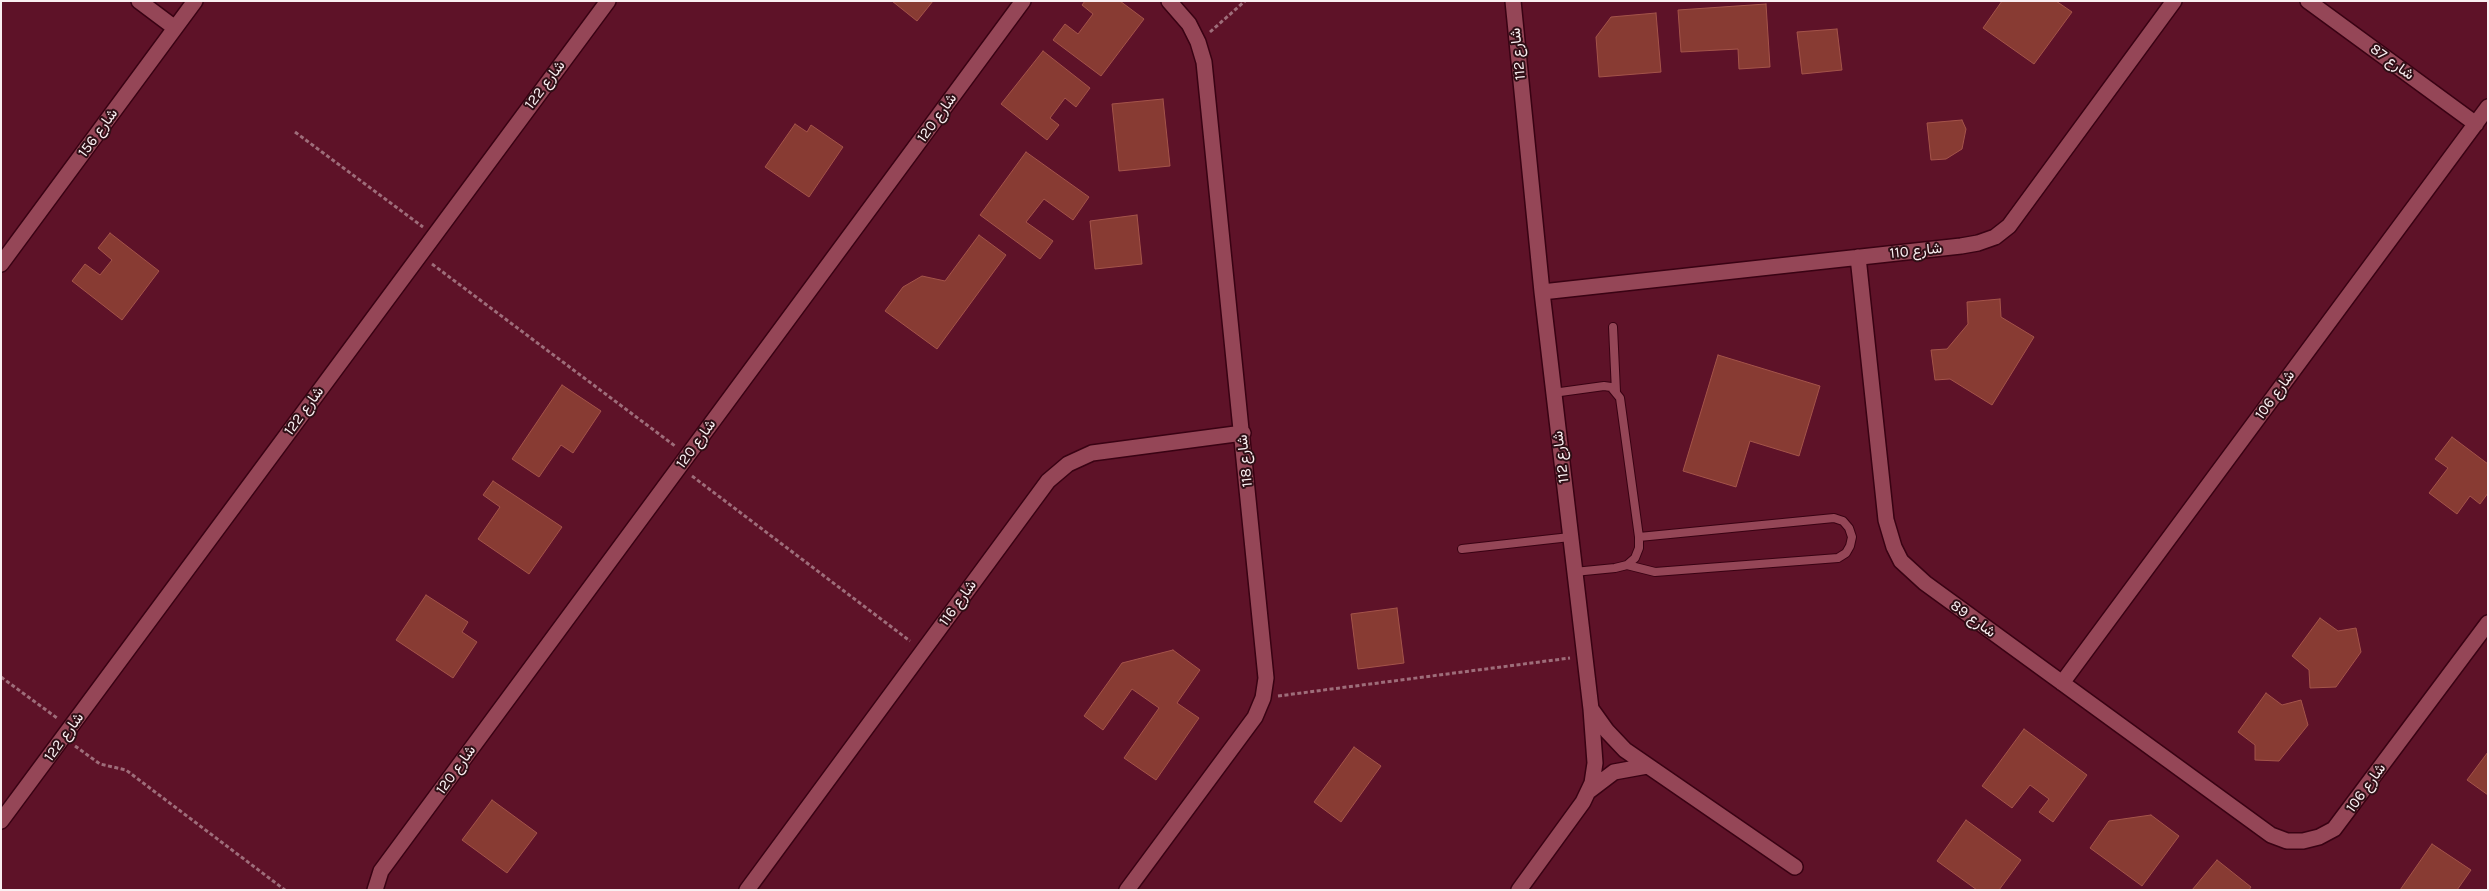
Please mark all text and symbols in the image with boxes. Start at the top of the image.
street label: شارع 112 [1506,27,1530,81]
street label: شارع 87 [2366,40,2418,84]
street label: شارع 122 [521,57,569,113]
street label: شارع 120 [913,90,961,146]
street label: شارع 156 [74,105,122,161]
street label: شارع 110 [1889,239,1943,263]
street label: شارع 106 [2251,367,2299,423]
street label: شارع 122 [280,383,328,439]
street label: شارع 120 [672,416,720,472]
street label: شارع 112 [1549,430,1573,484]
street label: شارع 118 [1233,434,1257,488]
street label: شارع 116 [935,577,981,629]
street label: شارع 89 [1947,597,1999,641]
street label: شارع 122 [40,709,88,765]
street label: شارع 120 [432,742,480,798]
street label: شارع 106 [2342,760,2390,816]

